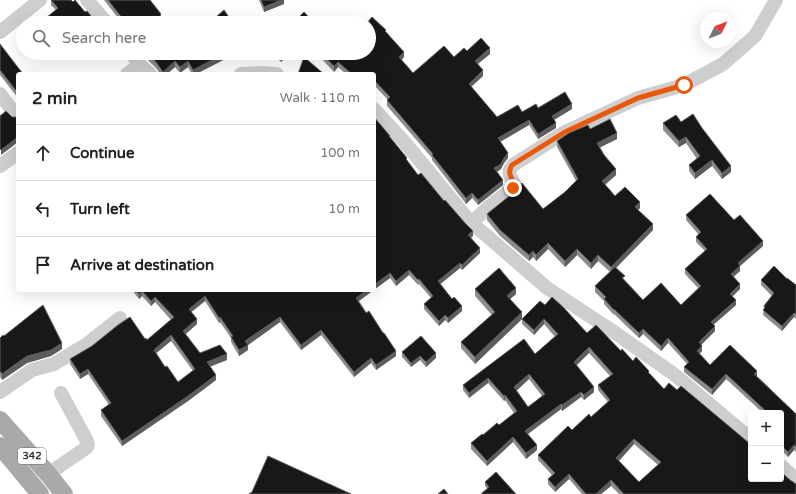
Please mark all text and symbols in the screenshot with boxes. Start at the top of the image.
north arrow [700,12,736,48]
search box [16,16,376,60]
icon: search [30,27,52,49]
text: Search here [62,29,146,47]
route start [675,76,693,94]
text: 2 min [32,88,77,109]
text: Walk · 110 m [280,90,360,106]
icon: ahead [32,142,54,164]
text: Continue [70,144,134,162]
text: 100 m [320,145,360,161]
route end [504,179,522,197]
icon: left [32,198,54,220]
text: Turn left [70,200,130,218]
text: 10 m [328,201,360,217]
icon: arrive [32,254,54,276]
text: Arrive at destination [70,256,214,274]
map controls [748,410,784,482]
button: + [748,410,784,446]
button: − [748,446,784,482]
road number: 342 [18,448,46,464]

